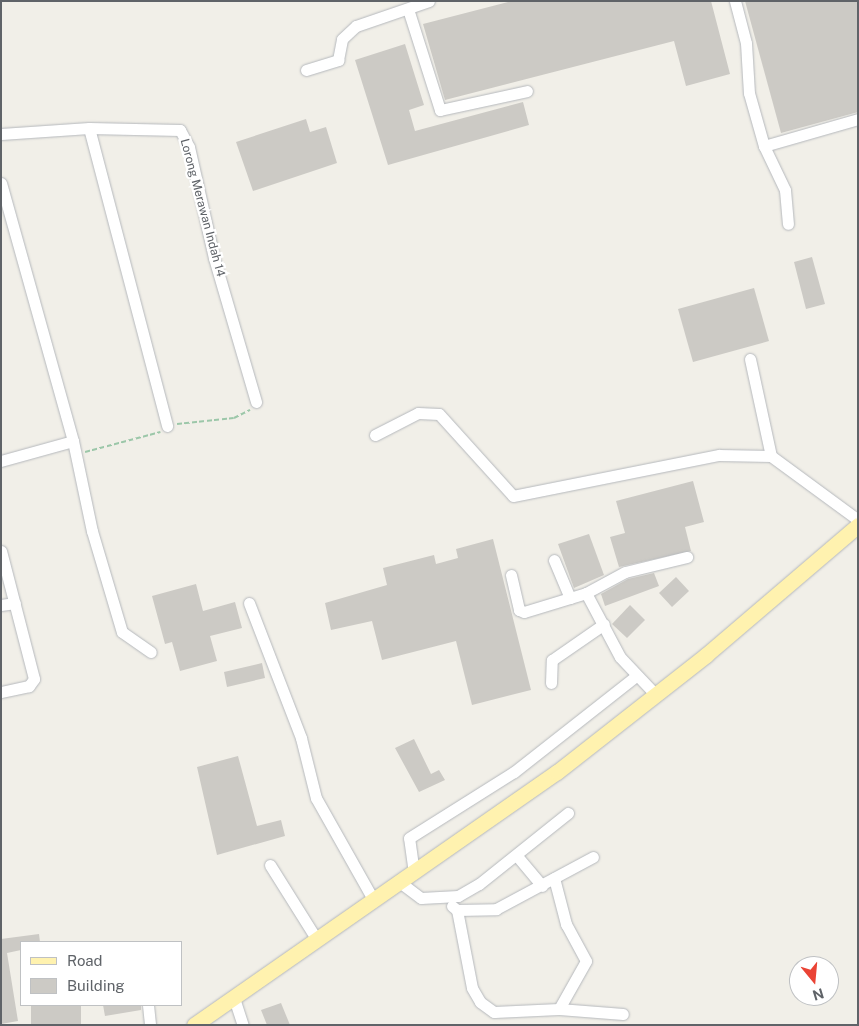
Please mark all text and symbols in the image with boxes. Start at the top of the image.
street label: Lorong Merawan Indah 14 [177,137,227,279]
legend [20,941,182,1006]
text: Road [67,952,103,969]
north arrow [789,956,839,1006]
text: Building [67,977,125,994]
text: N [811,985,826,1004]

